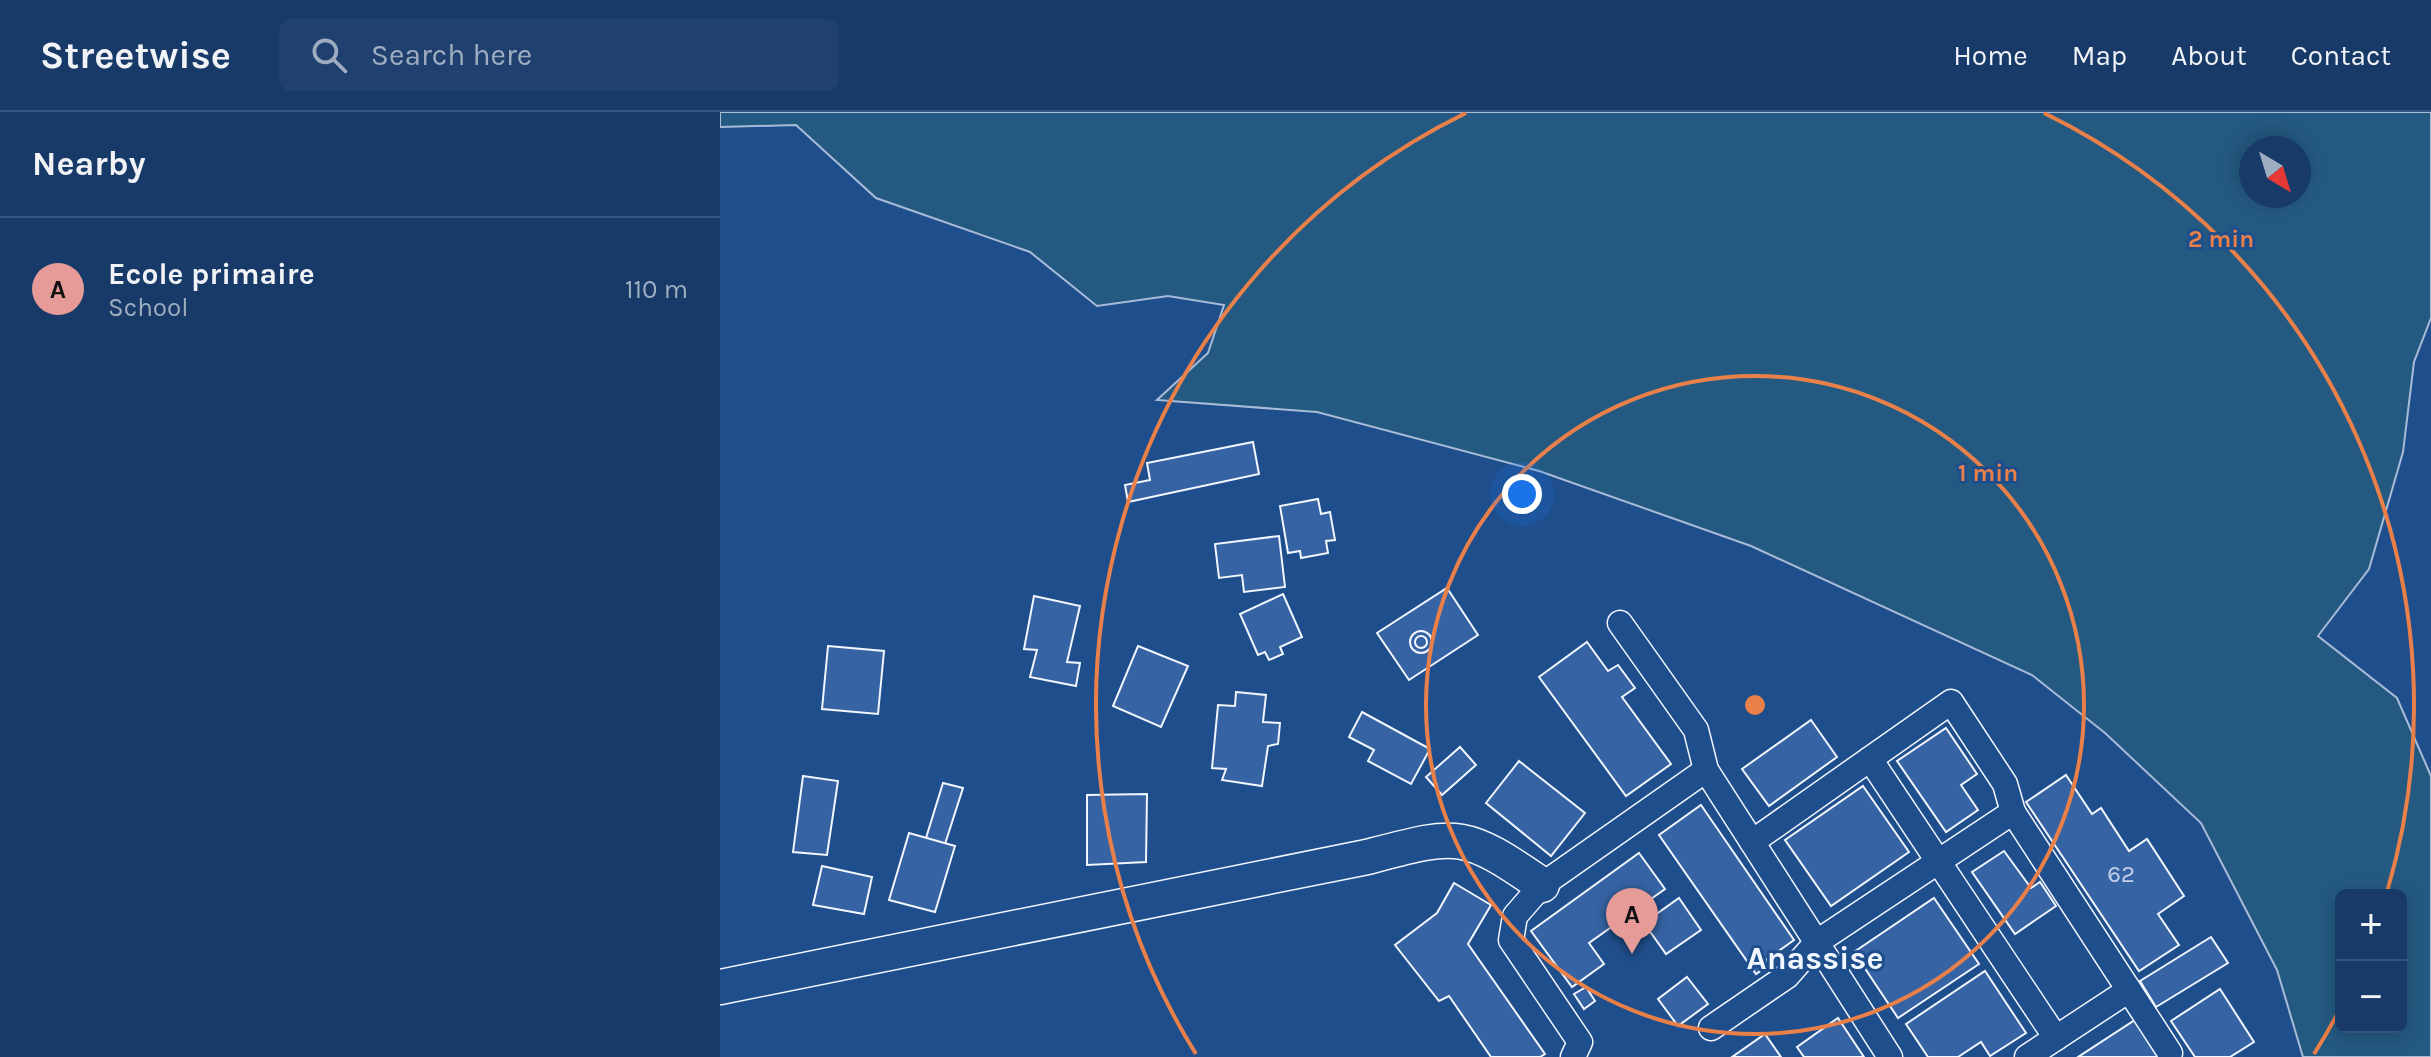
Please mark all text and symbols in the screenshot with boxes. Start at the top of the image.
search box [279,19,839,91]
text: Streetwise [40,33,231,78]
icon: search [307,33,351,77]
text: Search here [371,37,532,73]
text: Home [1953,39,2028,72]
text: Map [2072,39,2127,72]
text: About [2171,39,2247,72]
text: Contact [2291,39,2391,72]
north arrow [2239,136,2311,208]
text: Nearby [32,144,146,184]
text: 2 min [2188,225,2254,253]
text: Ecole primaire [108,256,315,292]
text: A [50,274,66,305]
text: 110 m [625,274,688,305]
text: School [108,292,189,323]
text: 1 min [1958,459,2018,487]
your location [1502,474,1542,514]
centre of rings [1741,691,1769,719]
house number: 62 [2107,860,2135,888]
pin: A [1606,888,1658,954]
map controls [2335,889,2407,1033]
button: + [2335,889,2407,961]
district label: Anassise [1747,940,1883,977]
button: − [2335,961,2407,1033]

